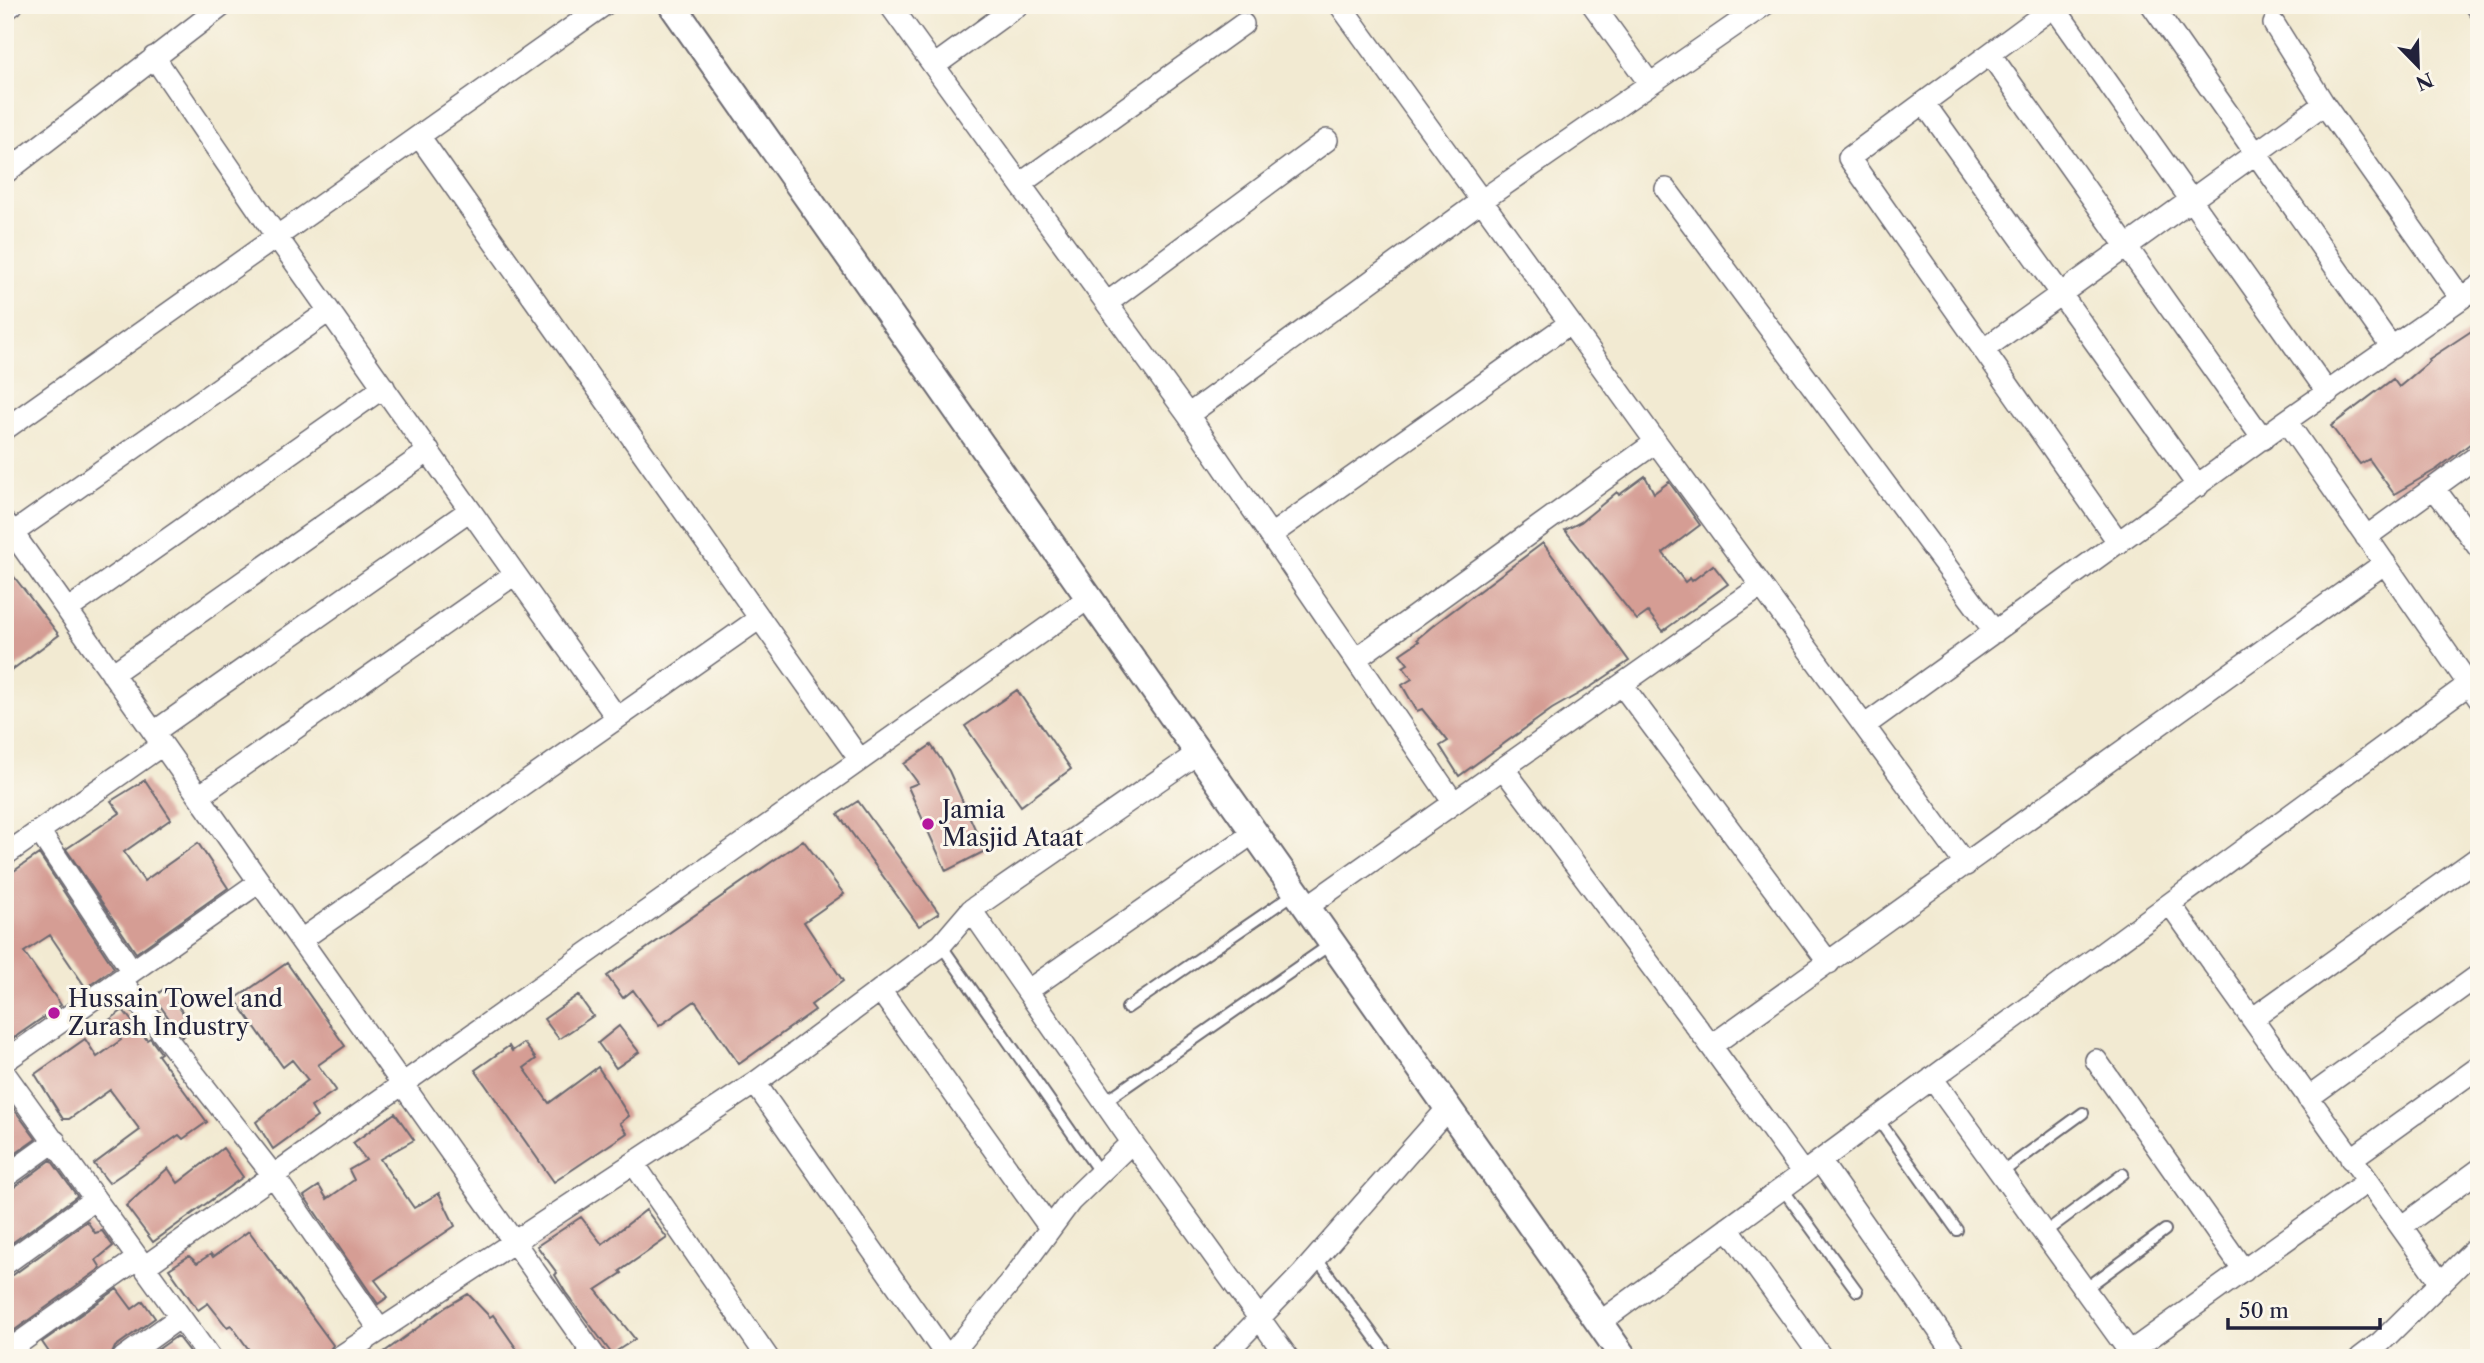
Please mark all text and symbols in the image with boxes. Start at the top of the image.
north arrow [2382,32,2452,102]
text: N [2412,67,2437,95]
place label: Jamia Masjid Ataat [938,795,1084,852]
marker: Jamia Masjid Ataat [920,816,936,832]
place label: Hussain Towel and Zurash Industry [68,984,283,1041]
marker: Hussain Towel and Zurash Industry [46,1005,62,1021]
scale bar [2228,1286,2381,1330]
text: 50 m [2239,1298,2289,1323]

